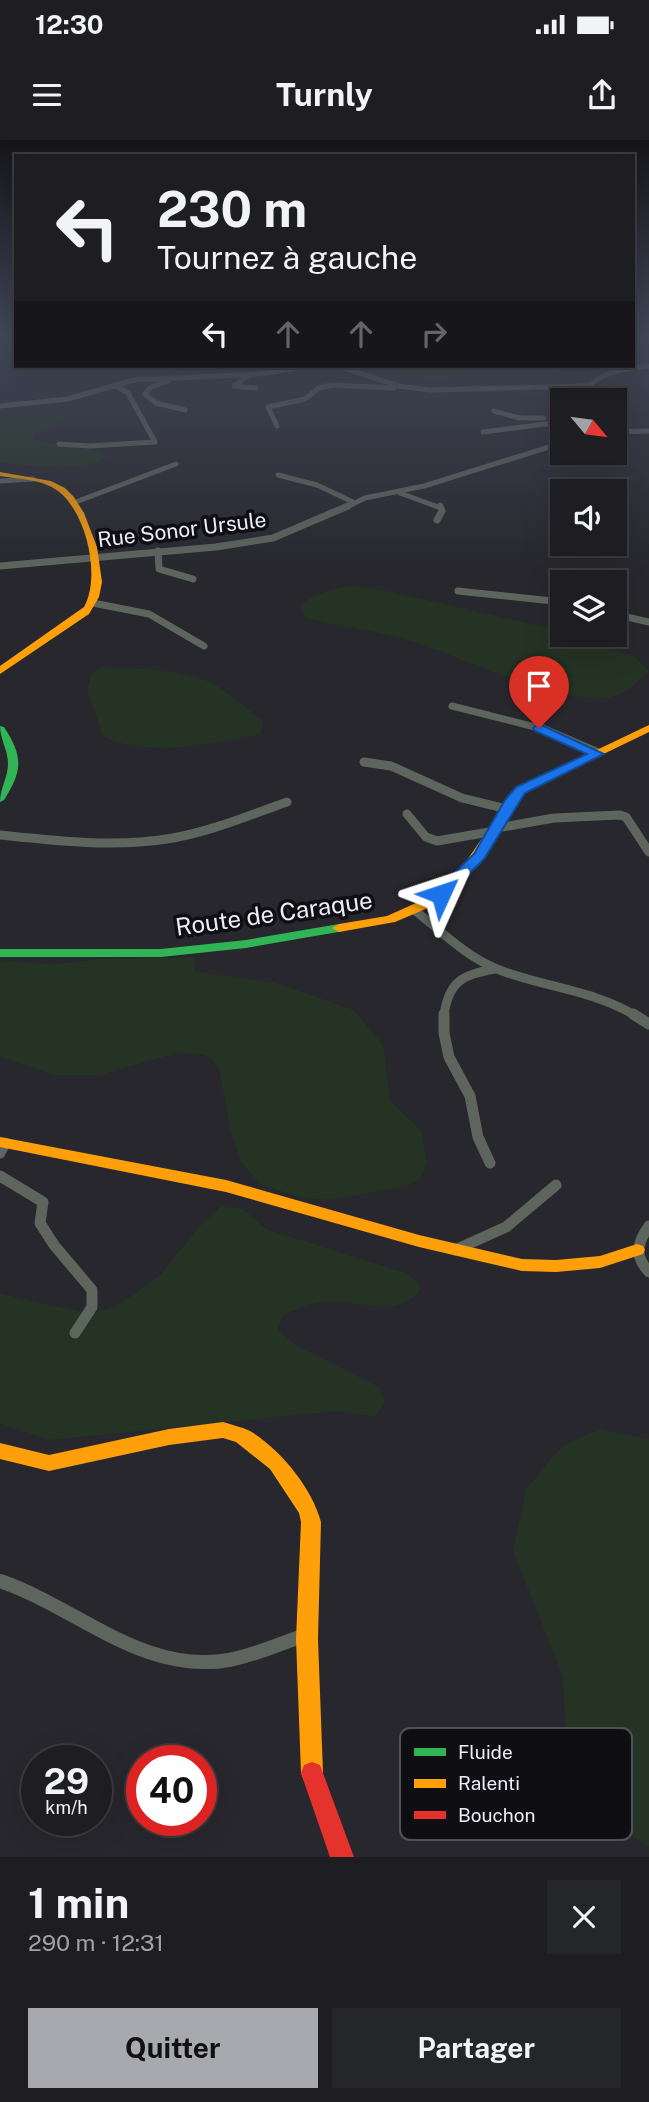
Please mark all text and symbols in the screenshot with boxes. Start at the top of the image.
text: 12:30 [35,9,104,40]
icon: menu [28,76,66,114]
text: Turnly [276,76,373,113]
icon: share [583,76,621,114]
text: 230 m [157,180,307,238]
icon: left [42,182,133,273]
text: Tournez à gauche [157,239,417,276]
icon: left [196,315,234,353]
icon: ahead [269,315,307,353]
icon: ahead [342,315,380,353]
icon: right [415,315,453,353]
north arrow [550,388,626,466]
map controls [550,388,627,647]
button: sound [550,479,627,556]
street label: Rue Sonor Ursule [96,507,268,552]
button: layers [550,570,627,647]
pin [509,656,569,728]
icon: arrive [520,667,558,705]
position arrow [404,857,478,931]
street label: Route de Caraque [174,885,374,941]
legend [400,1728,632,1840]
text: Fluide [458,1741,513,1763]
speed limit sign: 40 [126,1745,217,1836]
text: 29 [44,1761,89,1802]
text: Ralenti [458,1772,520,1794]
text: km/h [45,1797,88,1818]
text: Bouchon [458,1804,535,1826]
text: 1 min [28,1878,129,1927]
button: close [547,1880,621,1954]
text: 290 m · 12:31 [28,1929,164,1956]
button: Quitter [28,2008,318,2088]
button: Partager [332,2008,621,2088]

